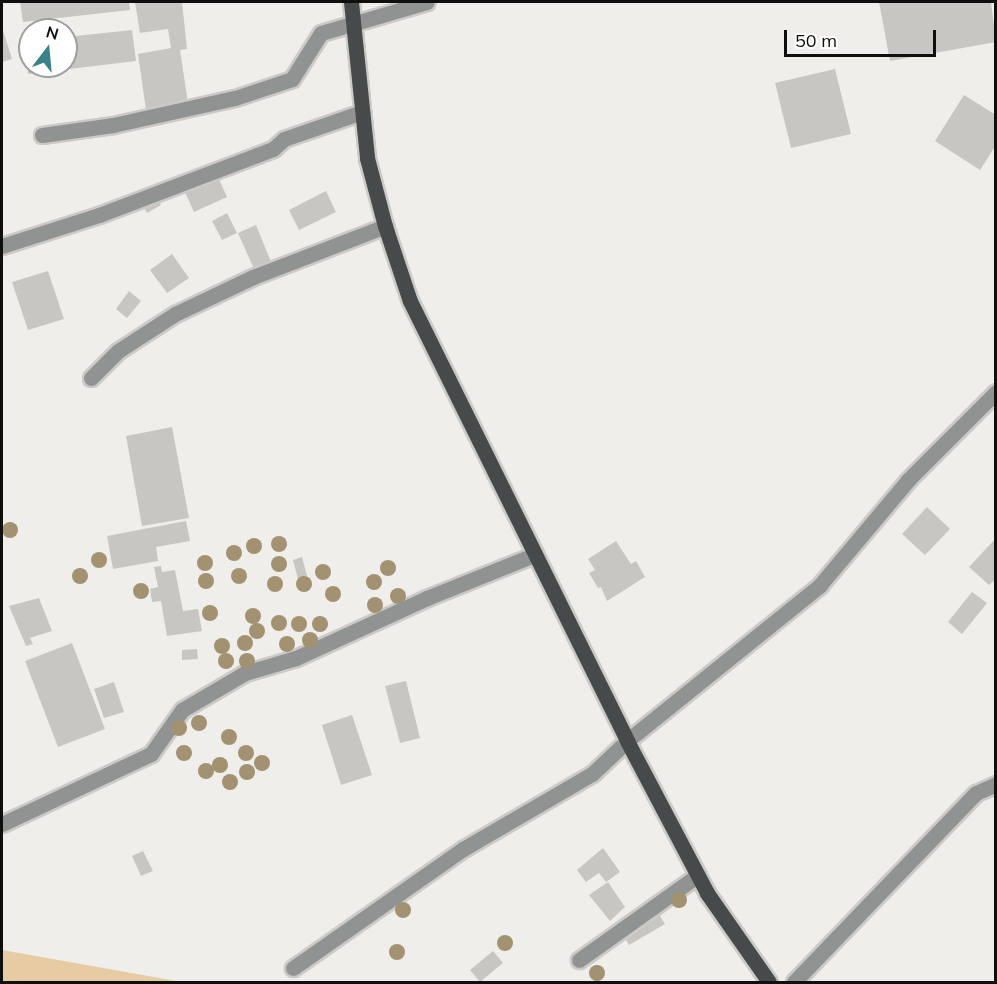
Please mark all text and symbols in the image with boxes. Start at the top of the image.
north arrow [18,18,78,78]
scale bar [787,18,938,56]
text: N [44,21,61,44]
text: 50 m [795,29,837,52]

